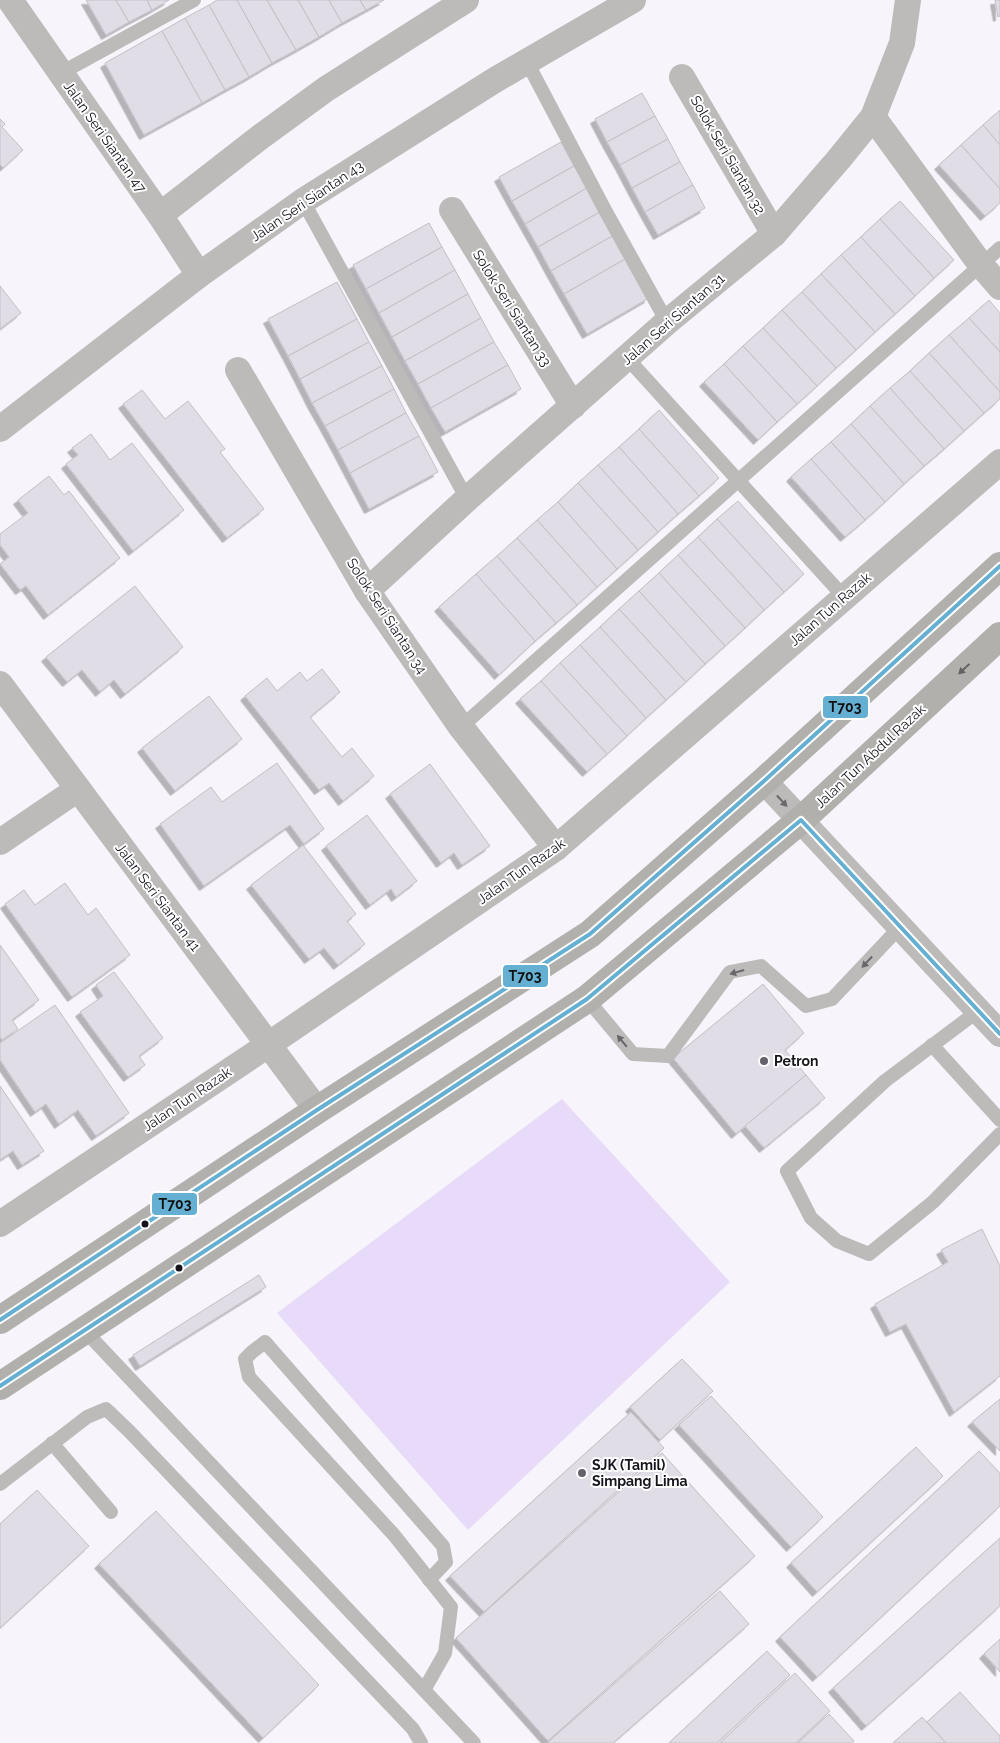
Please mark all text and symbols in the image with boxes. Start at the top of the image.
street label: Jalan Seri Siantan 47 [61,78,150,196]
street label: Solok Seri Siantan 32 [687,93,769,217]
street label: Jalan Seri Siantan 43 [248,157,366,245]
street label: Solok Seri Siantan 33 [470,247,554,369]
street label: Jalan Seri Siantan 31 [619,270,727,368]
street label: Solok Seri Siantan 34 [344,555,431,677]
street label: Jalan Tun Razak [786,569,875,649]
one-way arrow [959,663,971,675]
line badge: T703 [822,695,869,719]
text: T703 [829,699,862,715]
street label: Jalan Tun Abdul Razak [812,700,929,811]
one-way arrow [776,794,788,806]
street label: Jalan Tun Razak [474,835,568,907]
street label: Jalan Seri Siantan 41 [112,840,204,954]
one-way arrow [861,956,873,968]
line badge: T703 [502,964,549,988]
text: T703 [509,968,542,984]
one-way arrow [729,968,744,976]
one-way arrow [617,1035,628,1048]
place label: Petron [774,1053,819,1069]
marker: Petron [758,1055,770,1067]
street label: Jalan Tun Razak [140,1063,235,1134]
line badge: T703 [151,1192,198,1216]
text: T703 [159,1196,192,1212]
unlabelled marker [140,1219,150,1229]
unlabelled marker [174,1263,184,1273]
place label: SJK (Tamil) Simpang Lima [592,1457,688,1489]
marker: SJK (Tamil) Simpang Lima [576,1467,588,1479]

